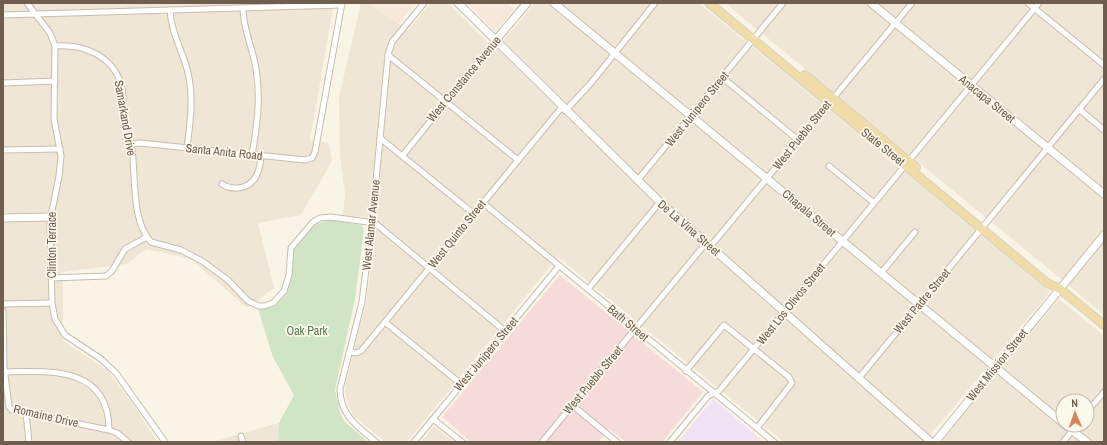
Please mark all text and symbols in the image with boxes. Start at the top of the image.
street label: West Constance Avenue [423,33,505,125]
street label: West Junipero Street [662,68,732,150]
street label: Anacapa Street [955,71,1019,127]
street label: Samarkand Drive [110,79,140,157]
street label: West Pueblo Street [769,97,835,173]
street label: State Street [858,124,908,170]
street label: Santa Anita Road [185,140,263,164]
street label: West Alamar Avenue [358,179,384,271]
street label: Chapala Street [779,186,839,240]
street label: West Quinto Street [424,196,490,271]
street label: De La Vina Street [654,196,724,260]
street label: Clinton Terrace [44,212,60,278]
street label: West Los Olivos Street [753,260,829,348]
street label: West Padre Street [890,265,954,337]
street label: Bath Street [604,301,652,345]
street label: West Junipero Street [450,313,522,394]
park label: Oak Park [286,323,328,339]
street label: West Mission Street [963,325,1031,404]
street label: West Pueblo Street [560,342,626,418]
north arrow [1055,393,1095,433]
text: N [1071,396,1078,410]
street label: Romaine Drive [12,401,80,431]

